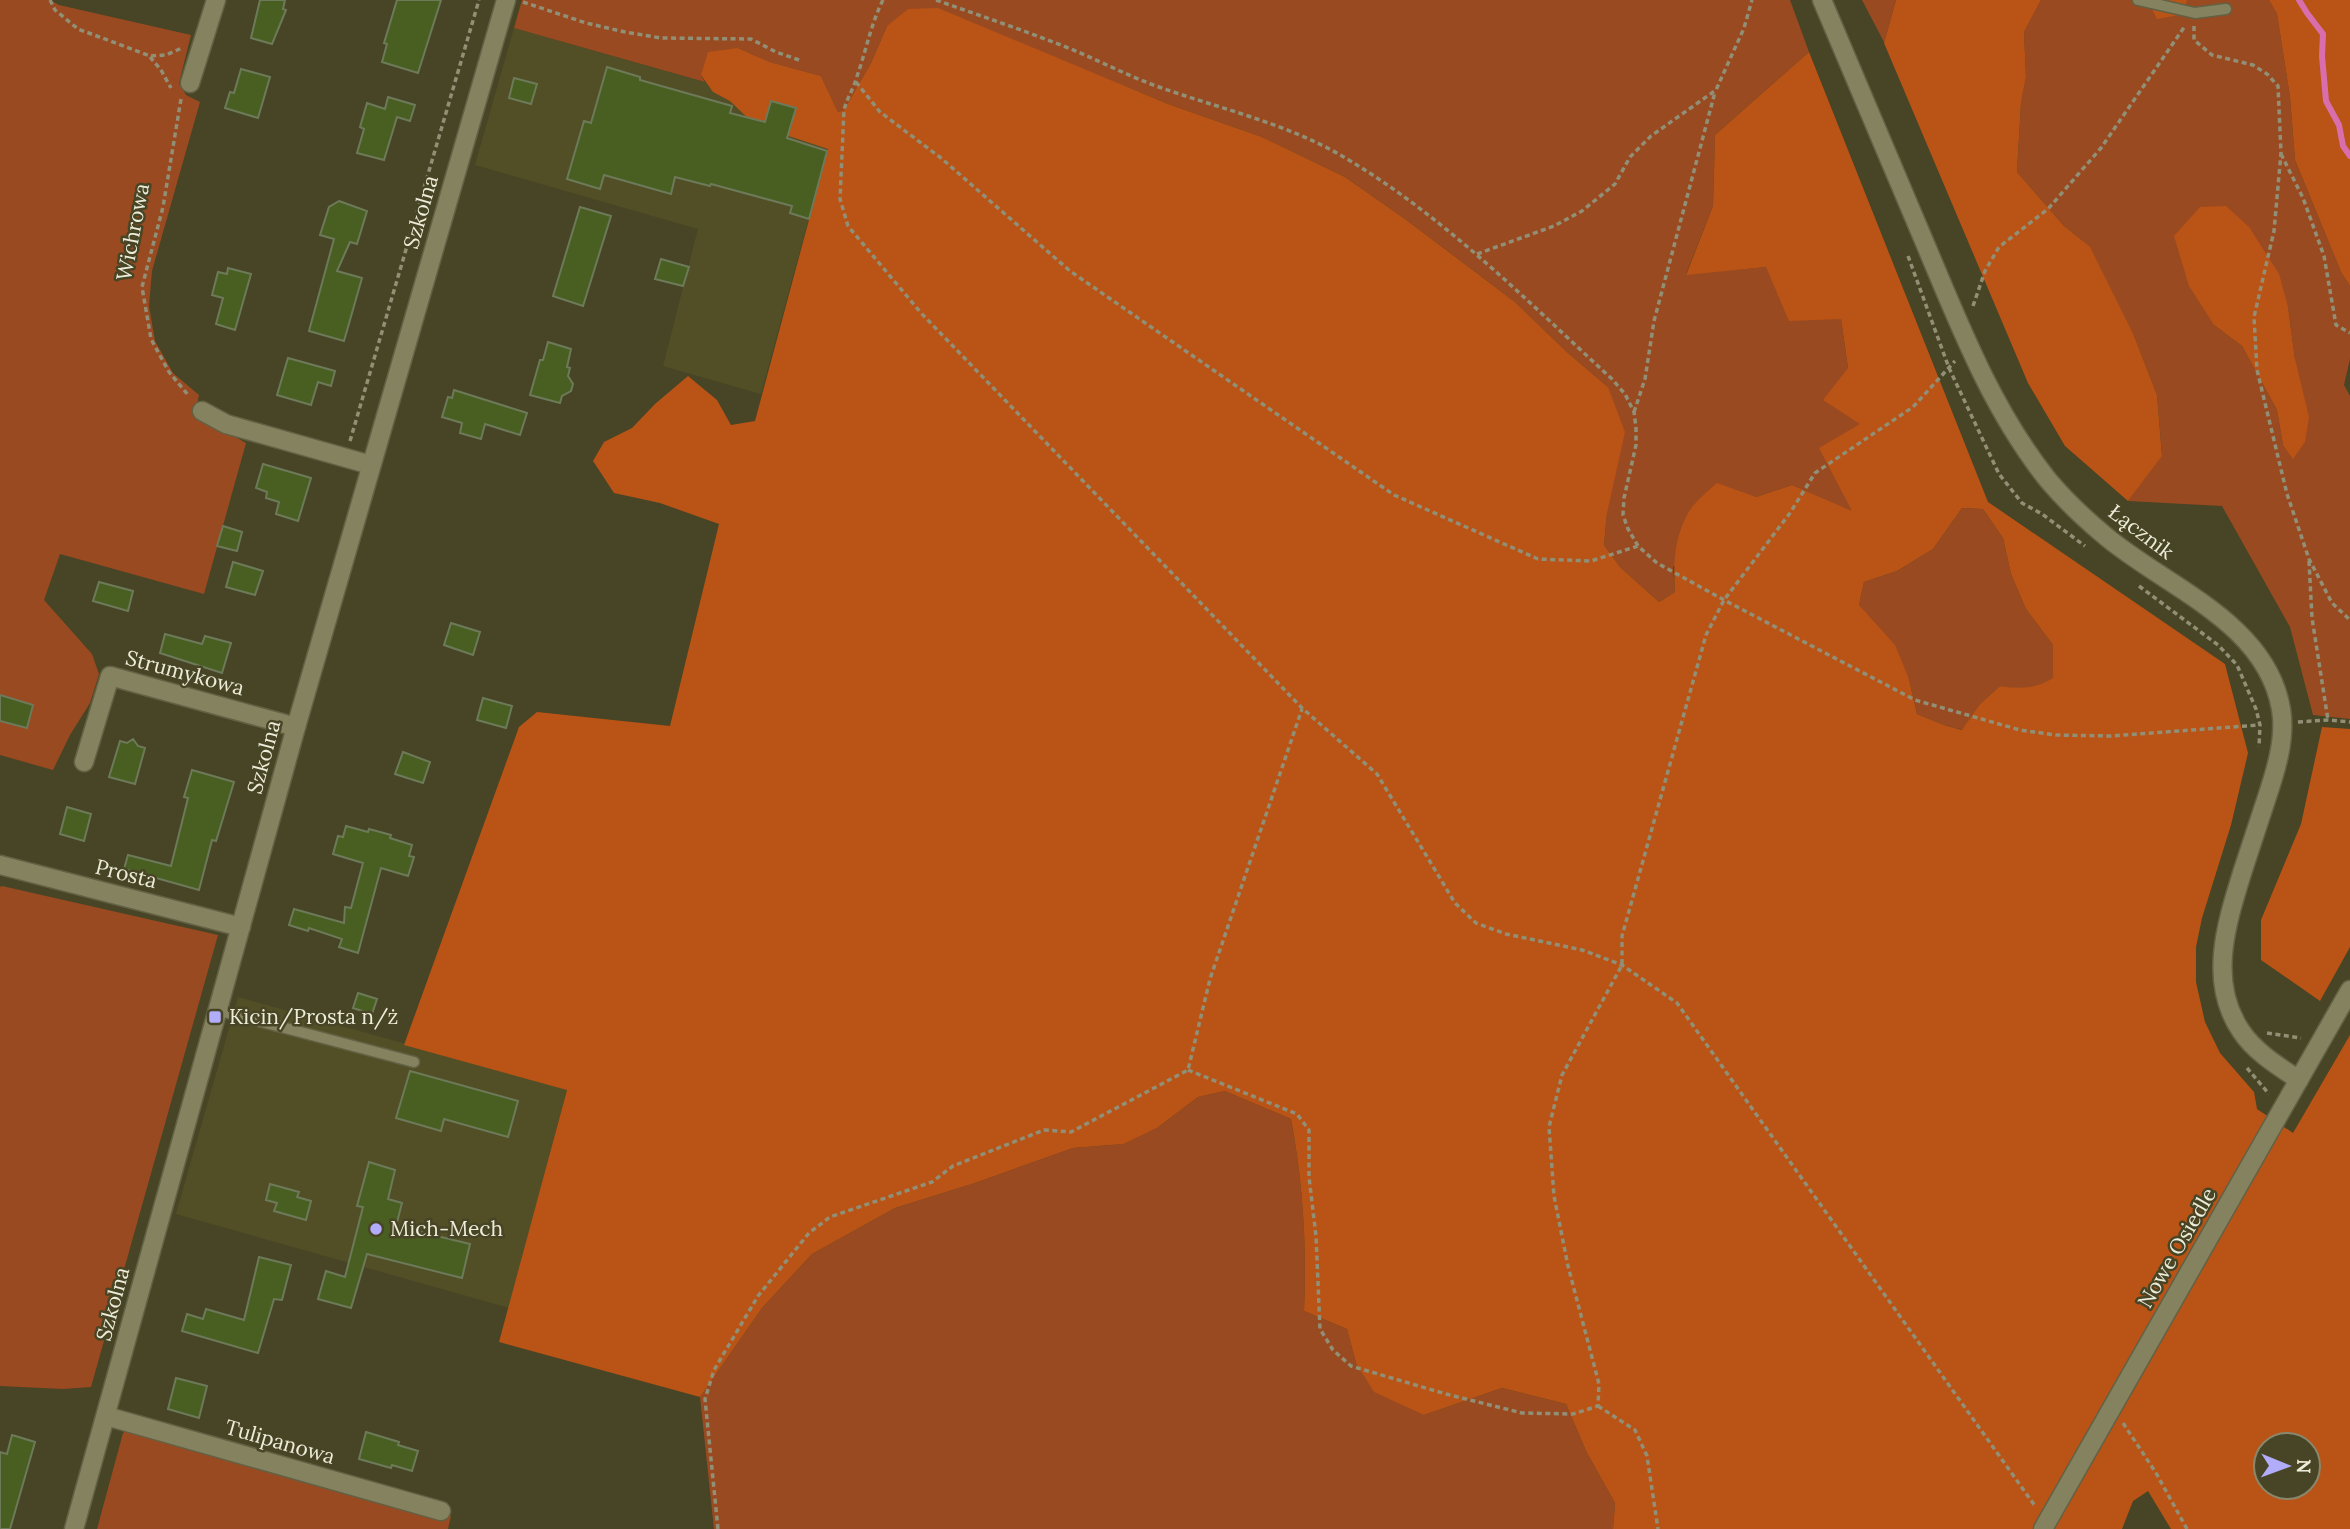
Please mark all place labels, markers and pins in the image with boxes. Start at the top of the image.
place label: Kicin/Prosta n/ż [229,1003,398,1030]
marker: Kicin/Prosta n/ż [207,1009,223,1025]
place label: Mich-Mech [390,1215,503,1242]
marker: Mich-Mech [368,1221,384,1237]

